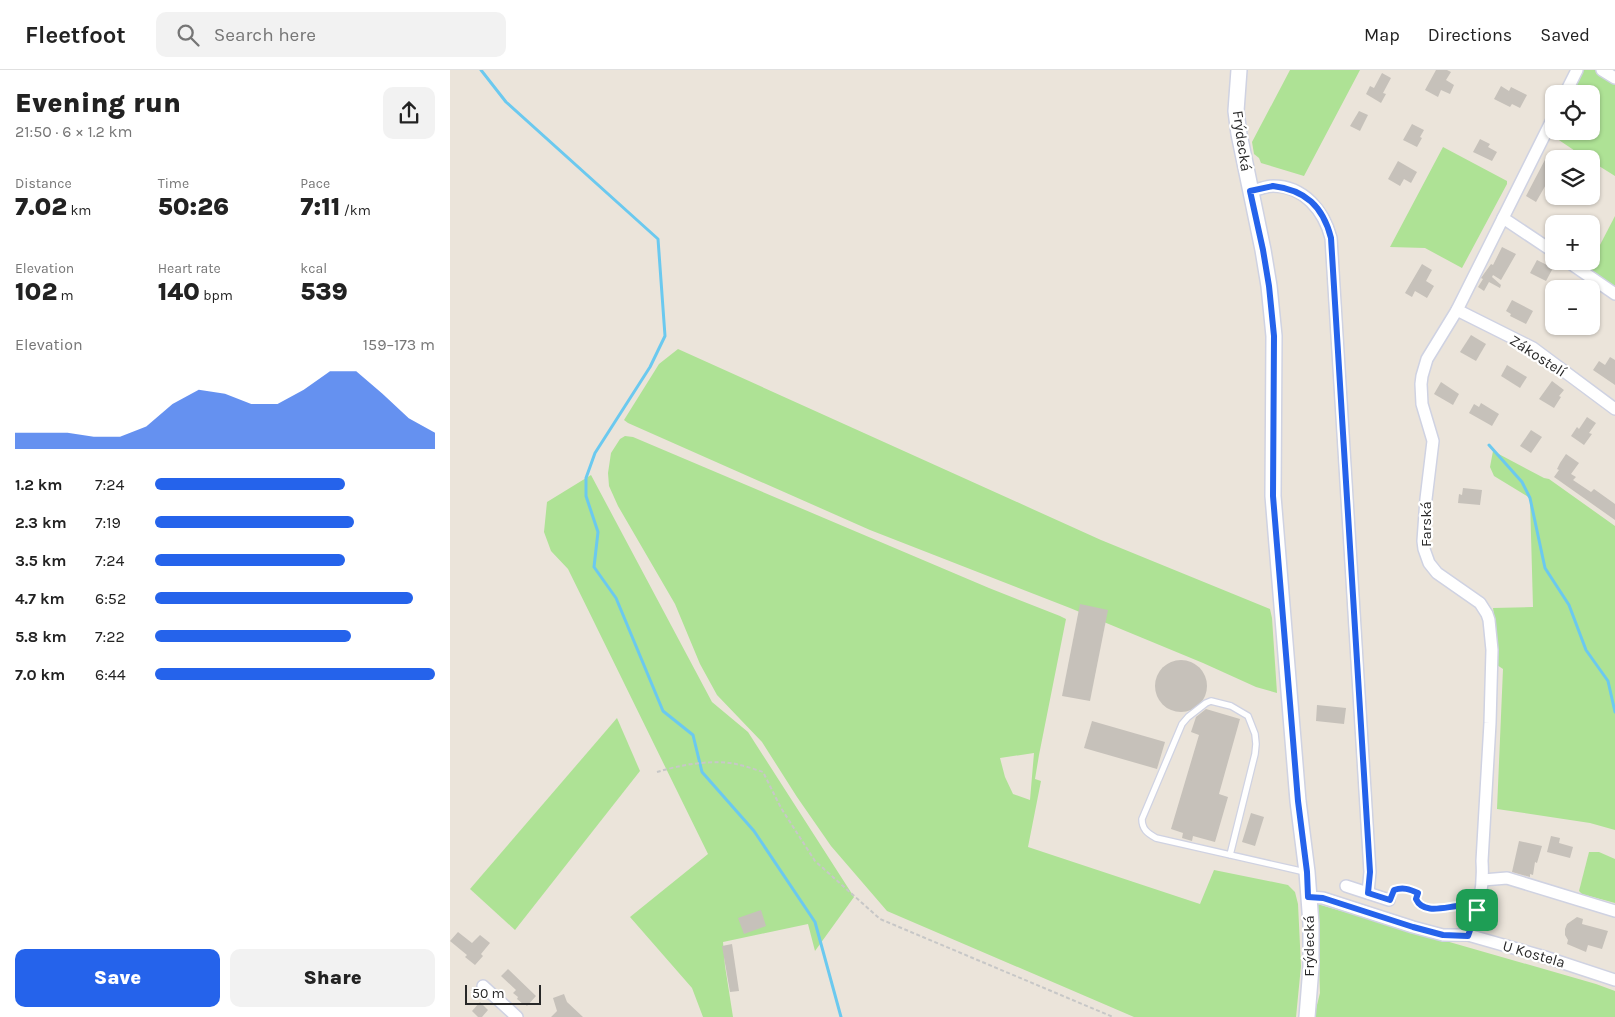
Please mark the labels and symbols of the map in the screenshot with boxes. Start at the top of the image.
street label: Frýdecká [1229,109,1255,173]
street label: Zákostelí [1506,331,1570,381]
street label: Farská [1417,501,1435,547]
pin [1456,889,1498,931]
street label: Frýdecká [1300,915,1318,977]
street label: U Kostela [1501,936,1567,972]
scale bar [465,982,541,1005]

